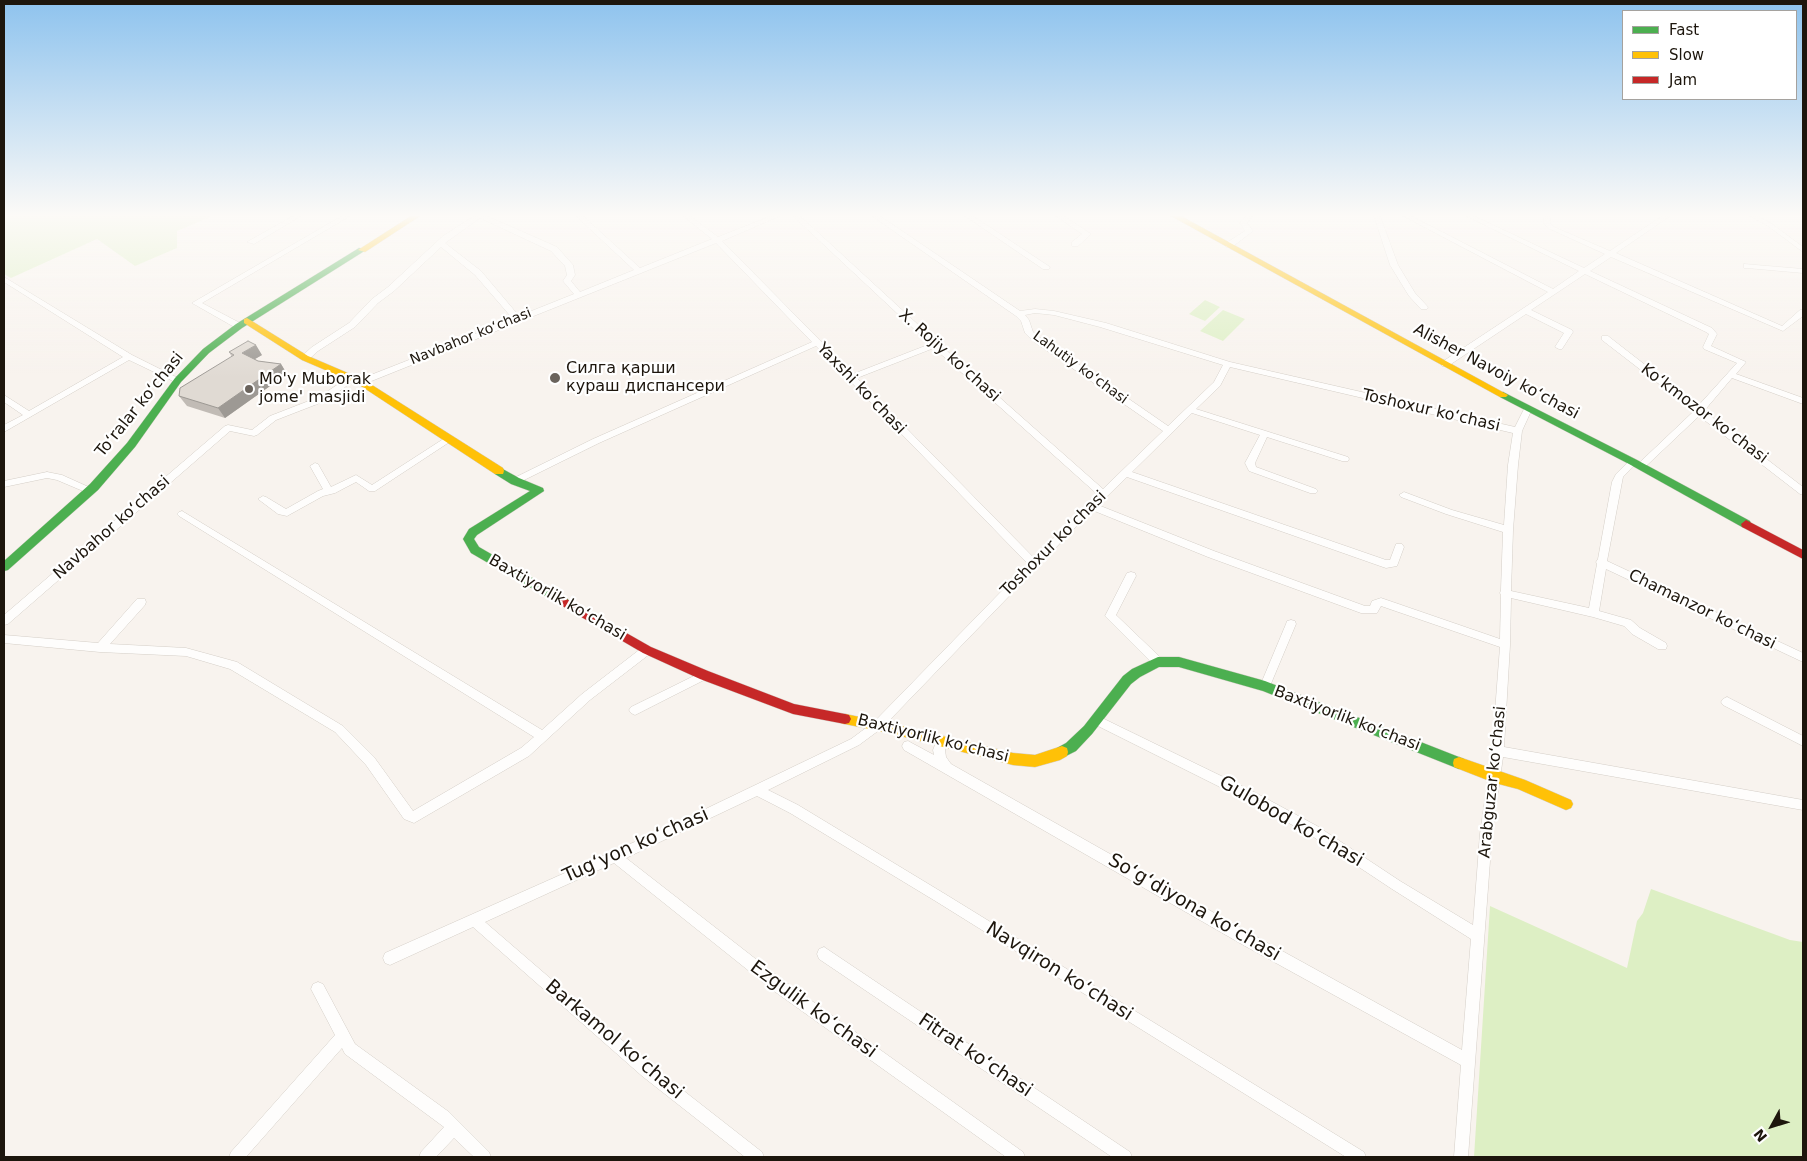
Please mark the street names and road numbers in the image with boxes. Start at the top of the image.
street label: Navbahor koʻchasi [408,305,534,369]
street label: X. Rojiy koʻchasi [894,305,1004,407]
street label: Alisher Navoiy koʻchasi [1410,320,1582,424]
street label: Lahutiy koʻchasi [1029,328,1131,408]
street label: Yaxshi koʻchasi [812,339,910,439]
street label: Toʻralar koʻchasi [92,349,188,461]
street label: Koʻkmozor koʻchasi [1637,360,1771,468]
street label: Toshoxur koʻchasi [1360,386,1502,436]
street label: Navbahor koʻchasi [50,472,174,584]
street label: Toshoxur koʻchasi [997,487,1111,601]
street label: Baxtiyorlik koʻchasi [485,551,629,645]
street label: Chamanzor koʻchasi [1625,566,1779,654]
street label: Baxtiyorlik koʻchasi [1271,682,1423,756]
street label: Arabguzar koʻchasi [1475,705,1511,859]
street label: Baxtiyorlik koʻchasi [855,711,1011,767]
street label: Gulobod koʻchasi [1215,771,1367,873]
street label: Tugʻyon koʻchasi [560,804,712,888]
street label: Soʻgʻdiyona koʻchasi [1104,849,1284,967]
street label: Navqiron koʻchasi [981,918,1137,1026]
street label: Ezgulik koʻchasi [745,956,881,1064]
street label: Barkamol koʻchasi [540,975,688,1105]
street label: Fitrat koʻchasi [914,1009,1036,1103]

